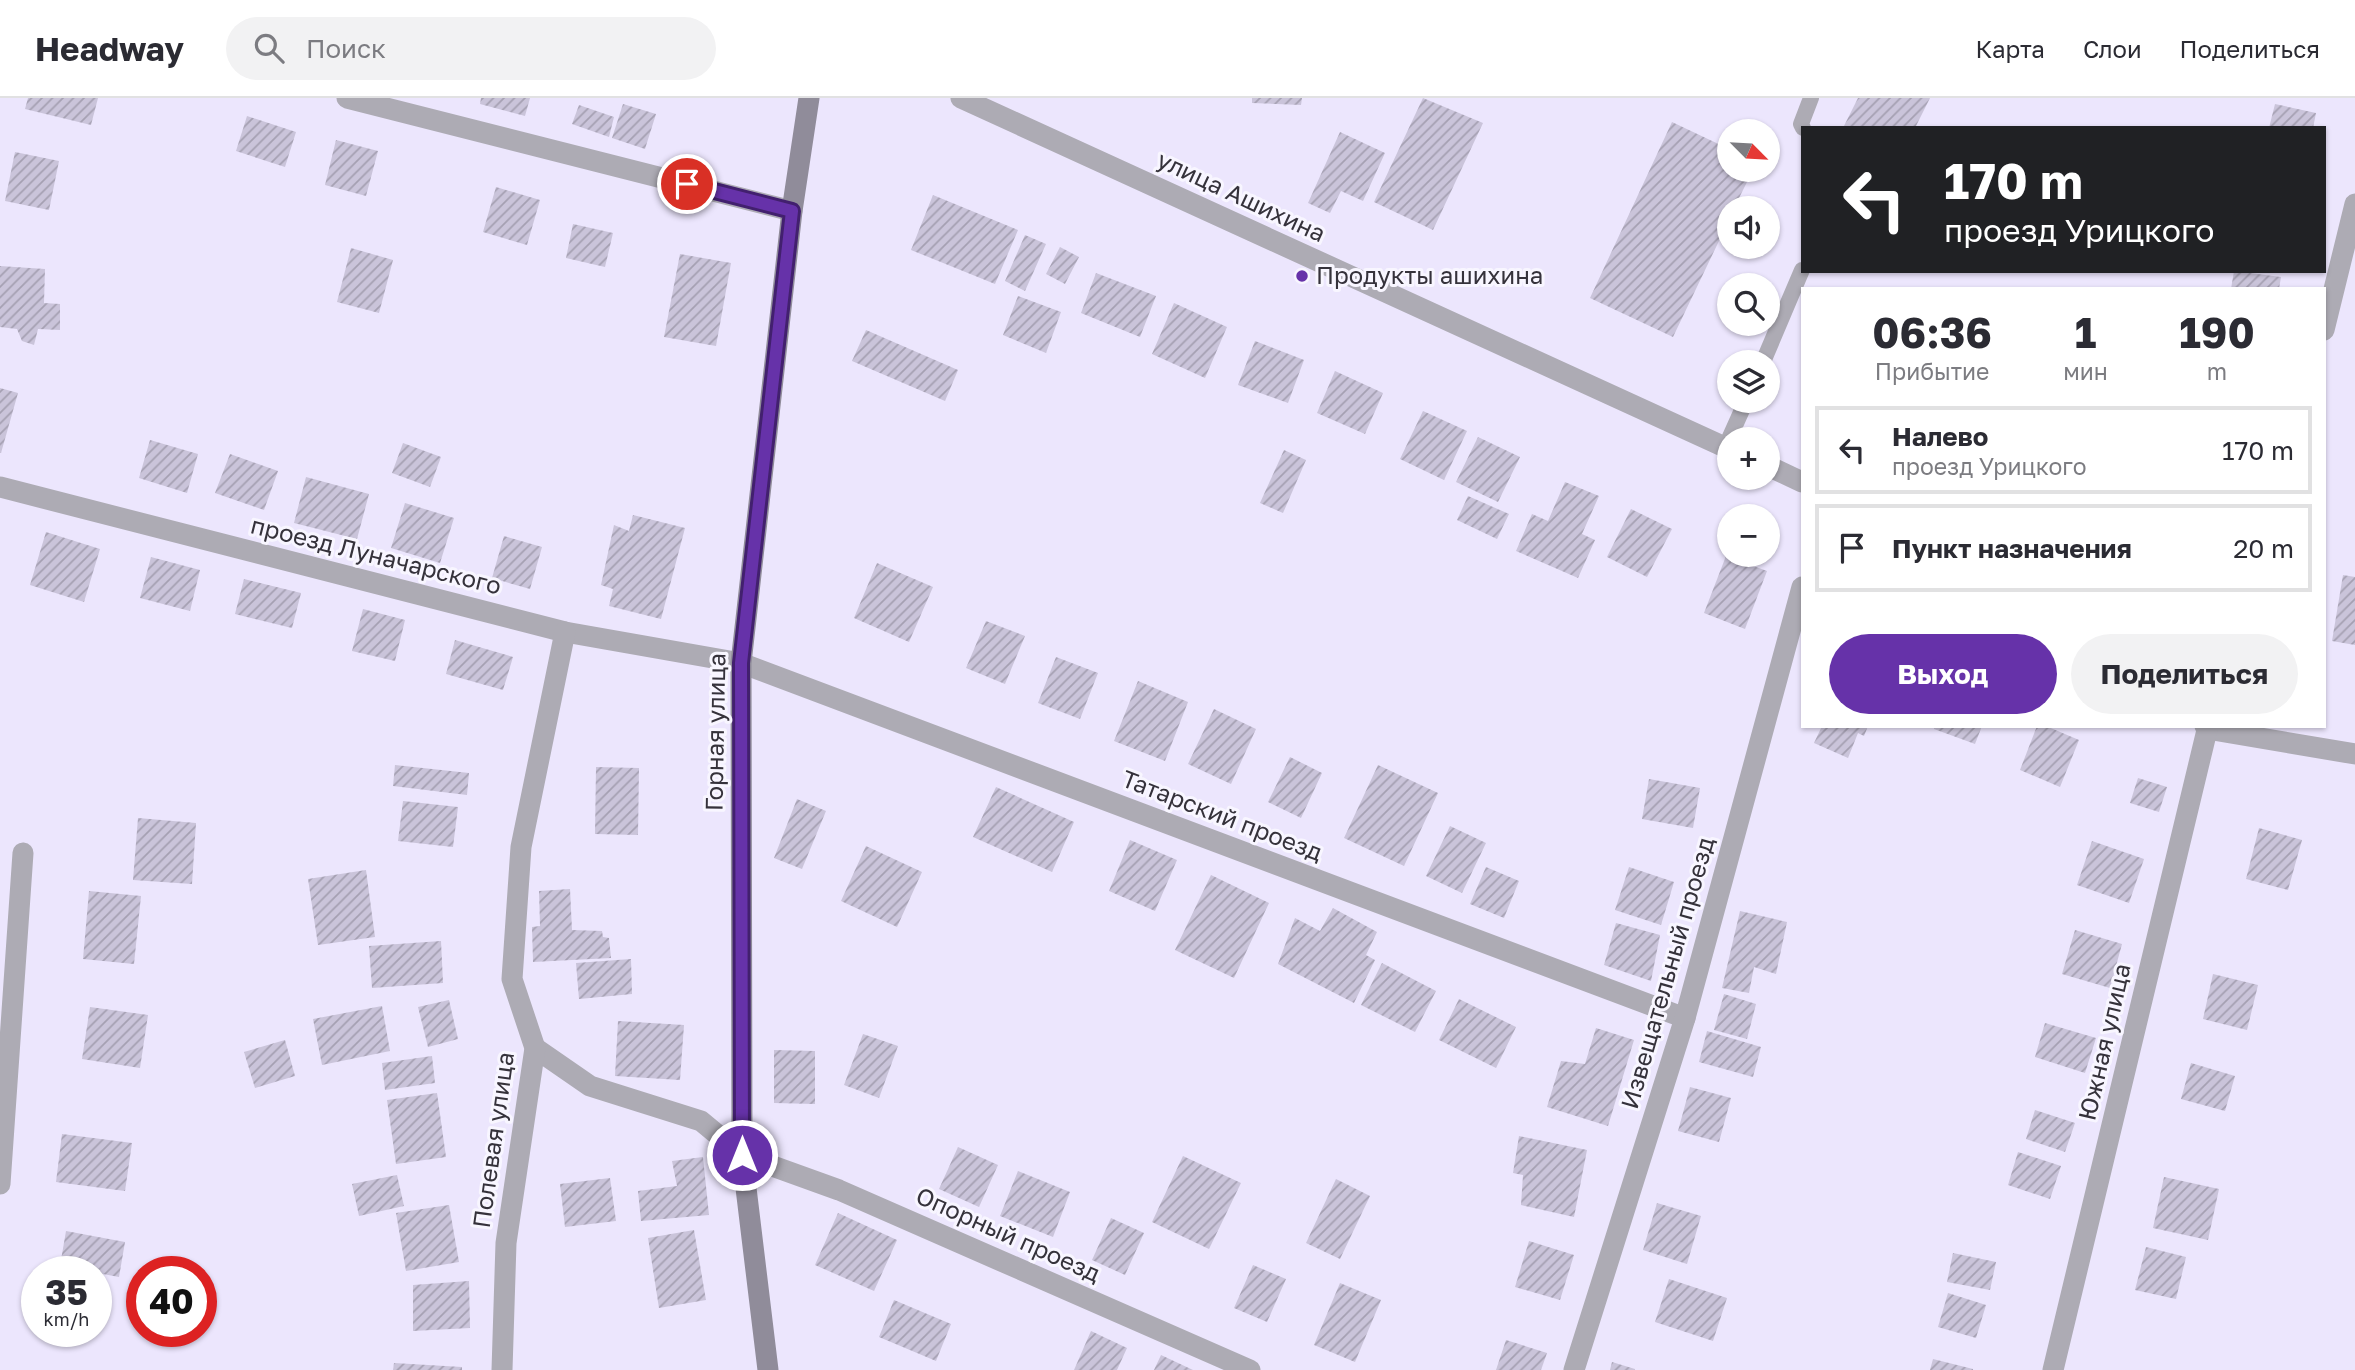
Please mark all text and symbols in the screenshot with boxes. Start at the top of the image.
search box [226,17,716,80]
text: Headway [35,29,184,68]
icon: search [250,29,288,67]
text: Поиск [306,33,386,64]
text: Карта [1975,34,2045,63]
text: Слои [2083,34,2142,63]
text: Поделиться [2180,34,2320,63]
north arrow [1717,119,1780,182]
map controls [1717,119,1780,567]
street label: улица Ашихина [1153,144,1330,247]
text: 170 m [1944,151,2083,210]
pin [657,154,717,214]
icon: left [1829,154,1920,245]
icon: arrive [668,165,706,203]
button: sound [1717,196,1780,259]
text: проезд Урицкого [1944,211,2215,249]
place label: Продукты ашихина [1316,260,1543,289]
marker: Продукты ашихина [1294,268,1310,284]
button: search [1717,273,1780,336]
text: 06:36 [1872,307,1992,357]
text: 1 [2075,307,2096,357]
text: 190 [2179,307,2255,357]
button: layers [1717,350,1780,413]
text: Прибытие [1875,357,1989,385]
text: мин [2063,357,2108,385]
text: m [2207,357,2227,385]
text: Налево [1892,421,1988,452]
button: + [1717,427,1780,490]
icon: left [1833,431,1871,469]
text: 170 m [2222,435,2294,466]
text: проезд Урицкого [1892,452,2086,480]
button: − [1717,504,1780,567]
street label: проезд Луначарского [248,509,505,600]
icon: arrive [1833,529,1871,567]
text: Пункт назначения [1892,533,2132,564]
text: 20 m [2233,533,2294,564]
button: Выход [1829,634,2057,714]
button: Поделиться [2071,634,2298,714]
street label: Горная улица [699,653,730,811]
street label: Татарский проезд [1118,763,1327,866]
street label: Извещательный проезд [1614,833,1719,1112]
street label: Южная улица [2071,960,2136,1123]
street label: Полевая улица [466,1050,519,1230]
position arrow [705,1118,779,1192]
street label: Опорный проезд [912,1180,1105,1287]
speed limit sign: 40 [126,1256,217,1347]
text: 35 [45,1271,88,1313]
text: km/h [44,1308,89,1330]

